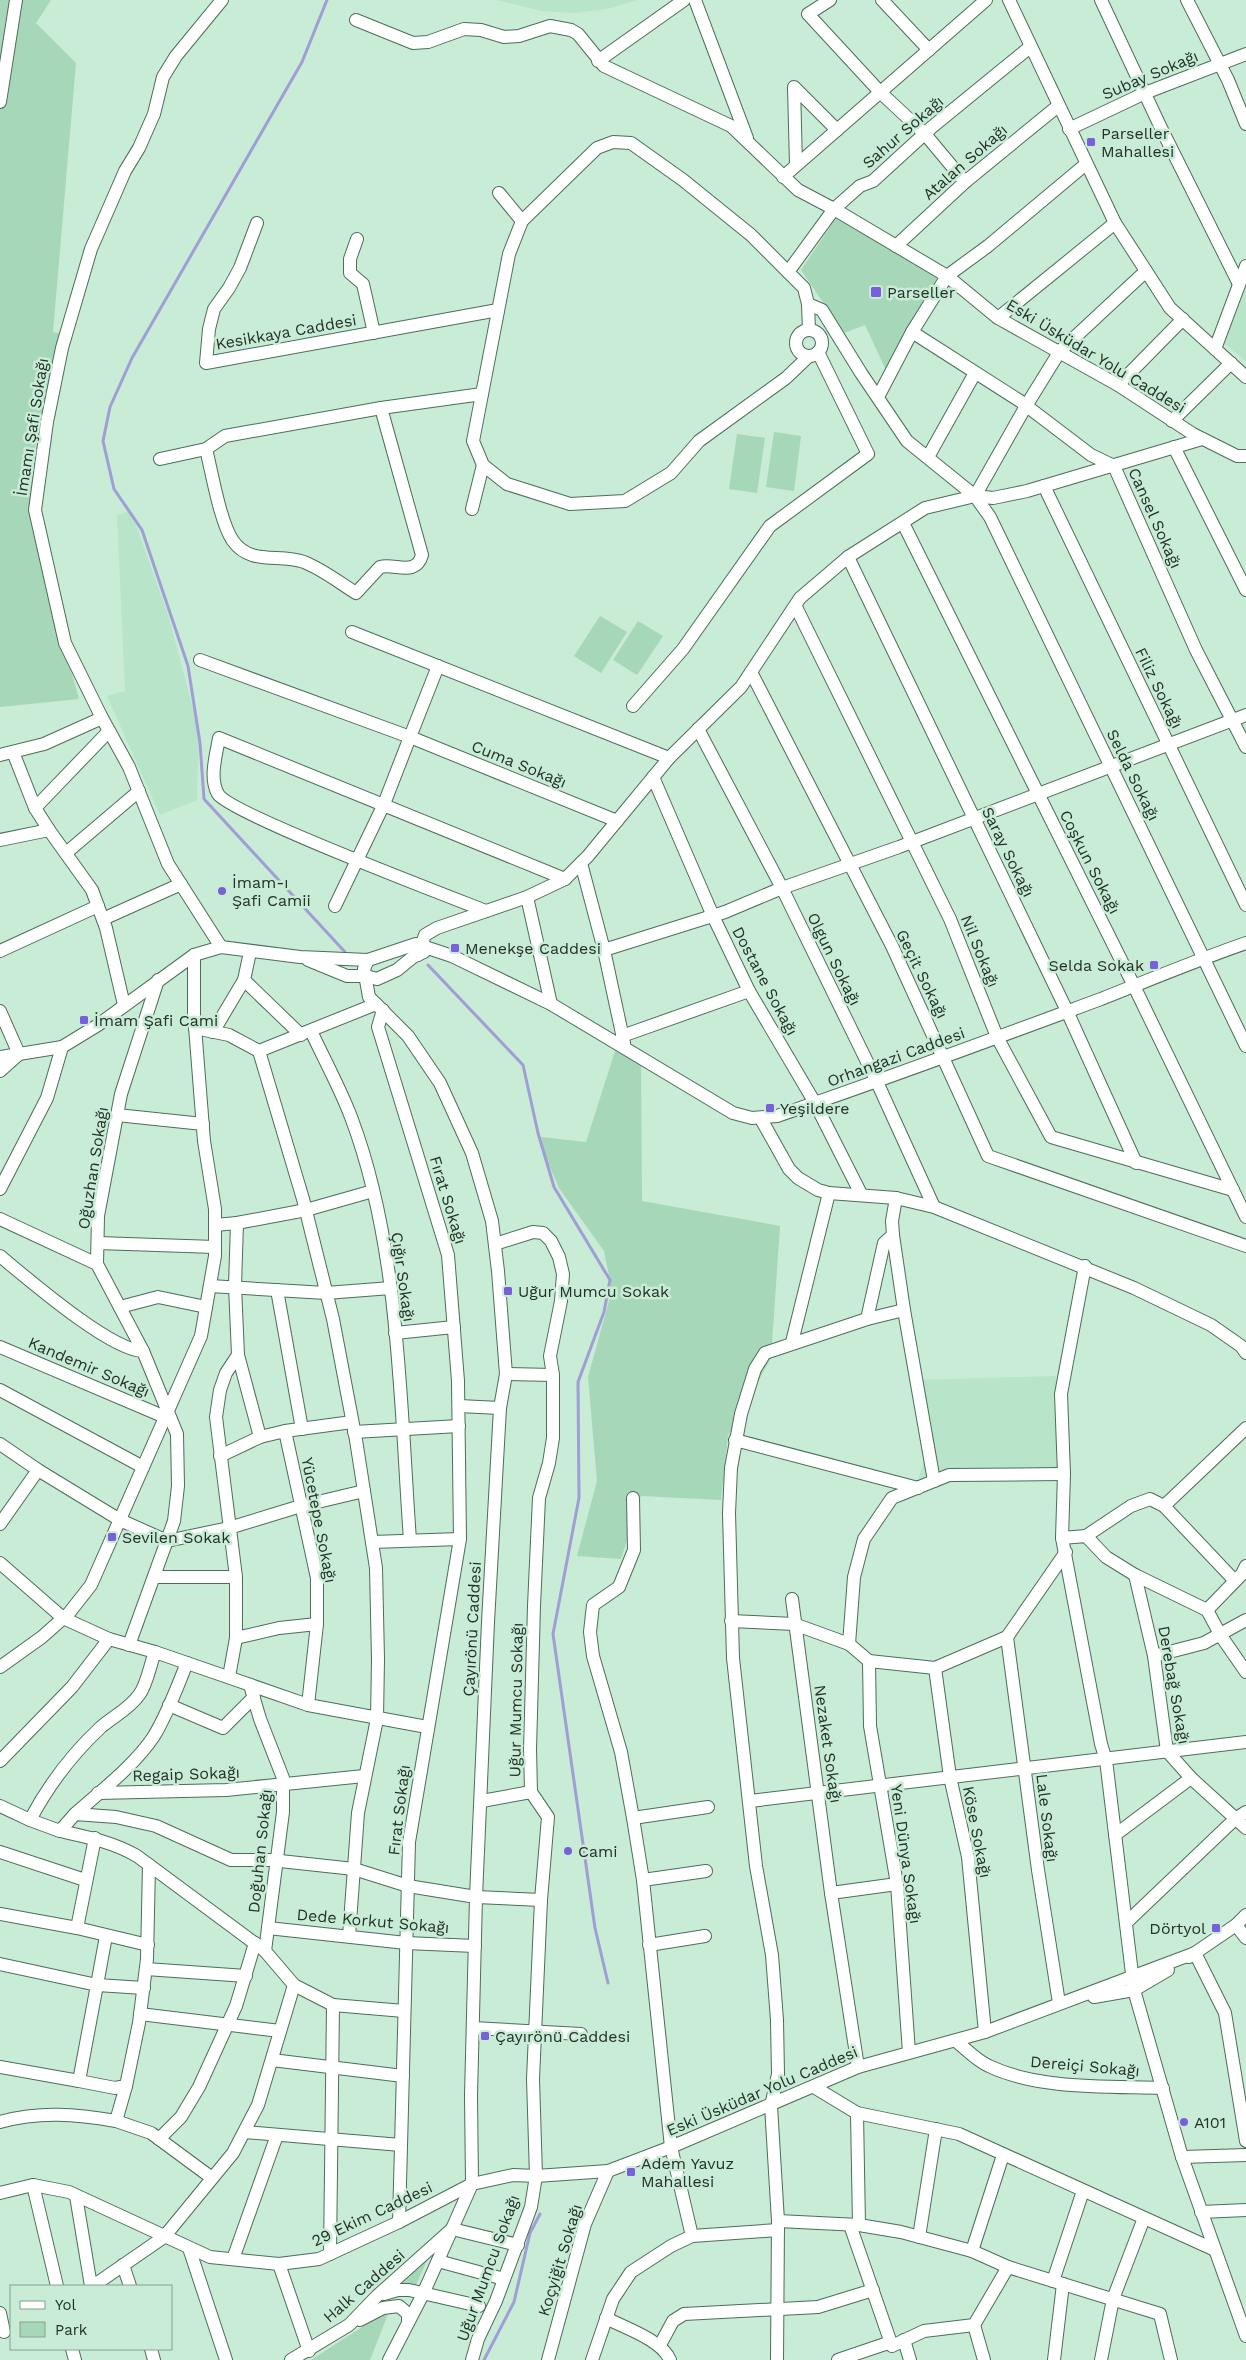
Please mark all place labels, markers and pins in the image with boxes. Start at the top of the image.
place label: Parseller Mahallesi [1101,124,1174,161]
marker: Parseller Mahallesi [1085,136,1097,148]
place label: Parseller [887,283,956,302]
marker: Parseller [869,285,883,299]
place label: İmam-ı Şafi Camii [232,873,311,910]
marker: İmam-ı Şafi Camii [216,885,228,897]
place label: Menekşe Caddesi [465,939,601,958]
marker: Menekşe Caddesi [449,942,461,954]
place label: Selda Sokak [1049,956,1144,975]
marker: Selda Sokak [1148,959,1160,971]
place label: İmam Şafi Cami [94,1011,218,1030]
marker: İmam Şafi Cami [78,1014,90,1026]
place label: Yeşildere [780,1099,850,1118]
marker: Yeşildere [764,1102,776,1114]
place label: Uğur Mumcu Sokak [518,1282,669,1301]
marker: Uğur Mumcu Sokak [502,1285,514,1297]
place label: Sevilen Sokak [122,1528,230,1547]
marker: Sevilen Sokak [106,1531,118,1543]
place label: Cami [578,1842,618,1861]
marker: Cami [562,1845,574,1857]
place label: Dörtyol [1149,1919,1206,1938]
marker: Dörtyol [1210,1922,1222,1934]
place label: Çayırönü Caddesi [495,2027,630,2046]
marker: Çayırönü Caddesi [479,2030,491,2042]
place label: A101 [1194,2113,1226,2132]
marker: A101 [1178,2116,1190,2128]
place label: Adem Yavuz Mahallesi [641,2154,734,2191]
marker: Adem Yavuz Mahallesi [625,2166,637,2178]

